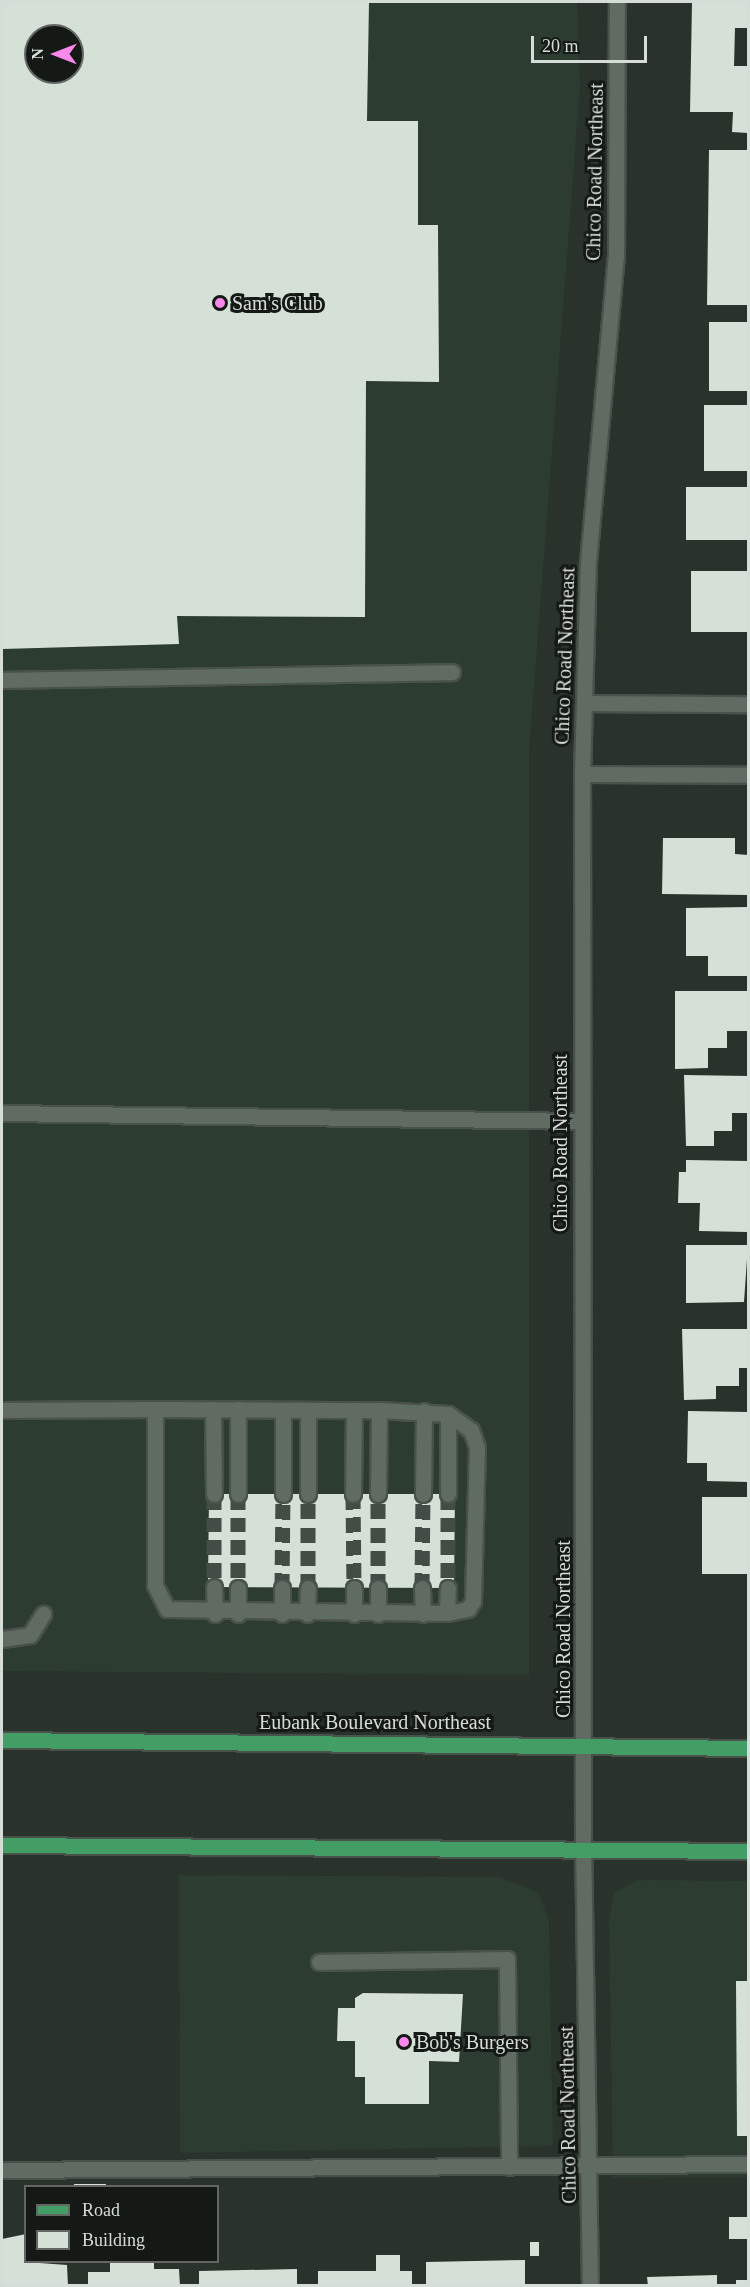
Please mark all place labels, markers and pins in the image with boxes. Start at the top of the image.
place label: Sam's Club [232,291,323,315]
marker: Sam's Club [213,296,227,310]
place label: Bob's Burgers [416,2030,529,2054]
marker: Bob's Burgers [397,2035,411,2049]

